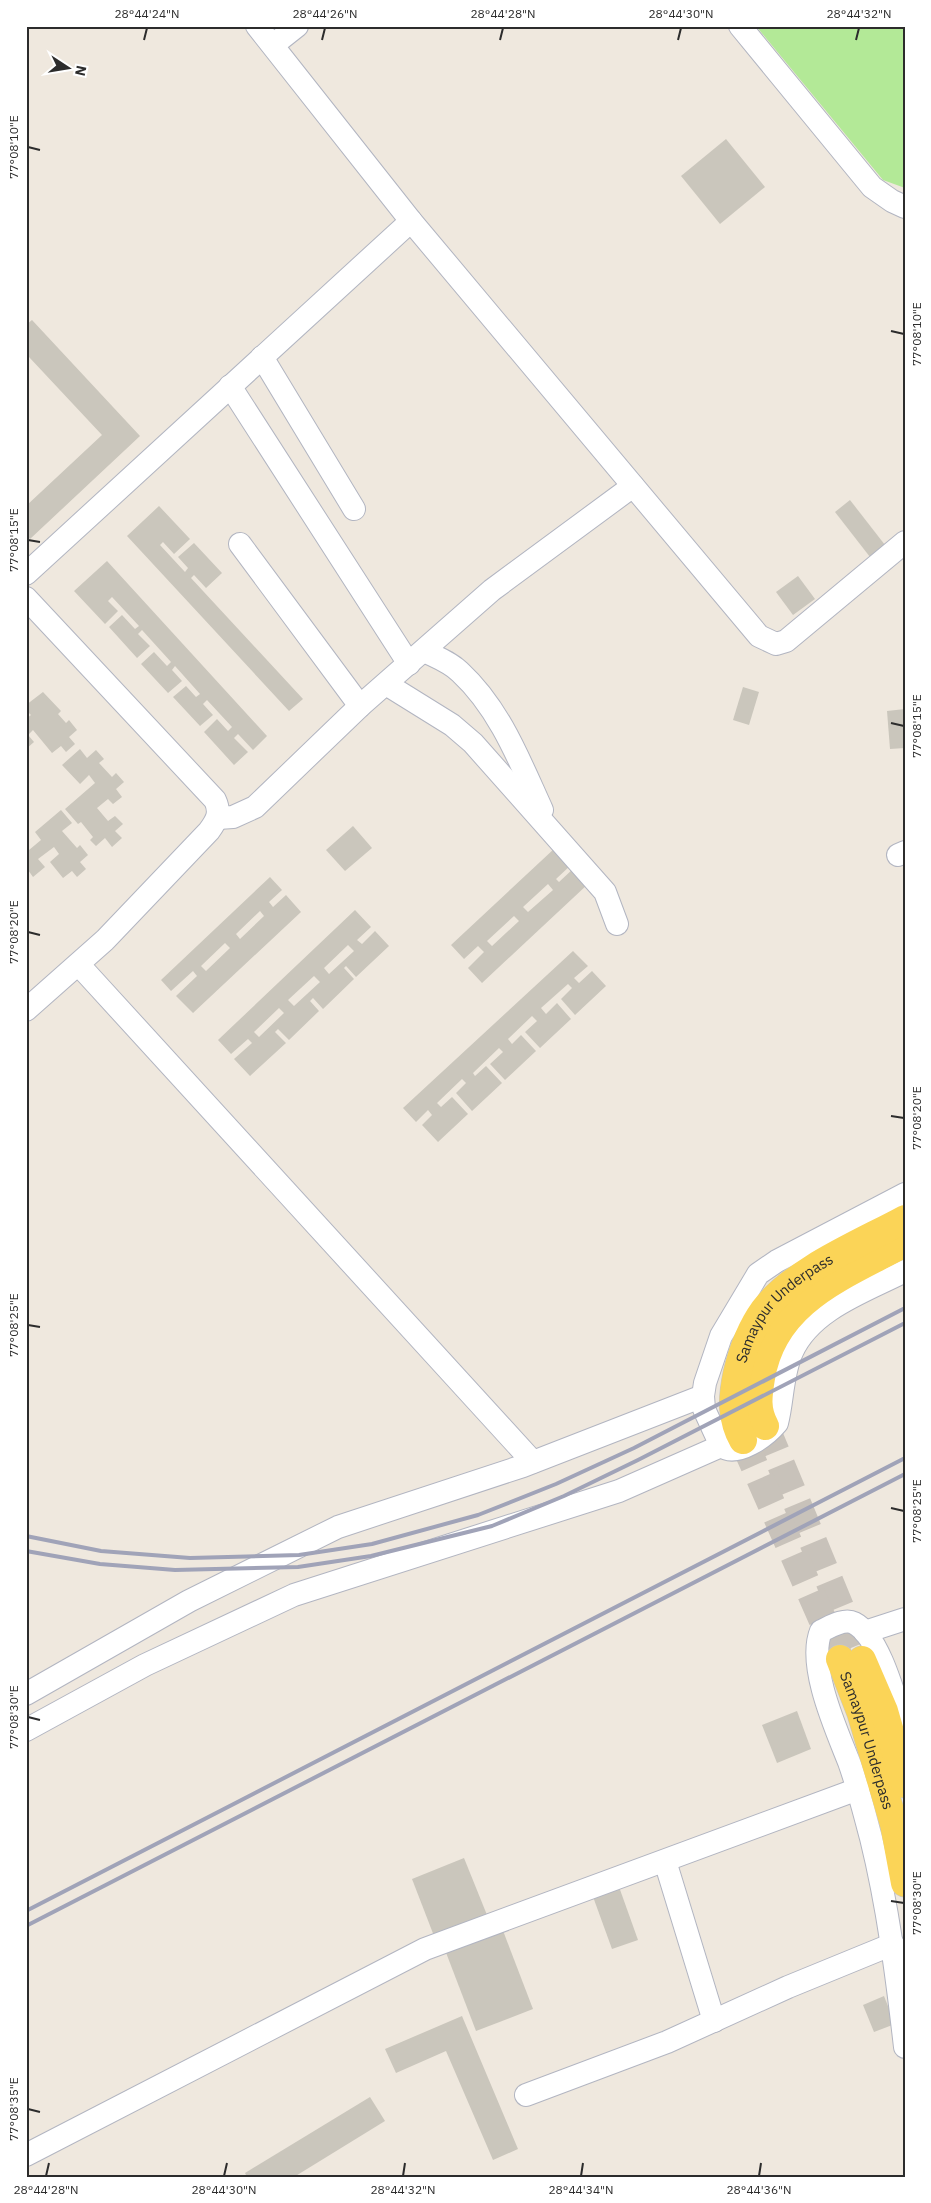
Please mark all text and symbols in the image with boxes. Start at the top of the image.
text: 28°44'24"N [114,6,180,21]
text: 28°44'26"N [292,6,358,21]
text: 28°44'28"N [470,6,536,21]
text: 28°44'30"N [648,6,714,21]
text: 28°44'32"N [826,6,892,21]
north arrow [42,42,92,92]
text: N [71,64,91,78]
text: 77°08'10"E [6,115,21,179]
text: 77°08'10"E [909,302,924,366]
text: 77°08'15"E [6,508,21,572]
text: 77°08'15"E [909,694,924,758]
text: 77°08'20"E [6,900,21,964]
text: 77°08'20"E [909,1086,924,1150]
street label: Samaypur Underpass [731,1249,836,1365]
text: 77°08'25"E [6,1293,21,1357]
text: 77°08'25"E [909,1479,924,1543]
street label: Samaypur Underpass [836,1669,899,1812]
text: 77°08'30"E [6,1685,21,1749]
text: 77°08'30"E [909,1871,924,1935]
text: 77°08'35"E [6,2077,21,2141]
text: 28°44'28"N [13,2182,79,2197]
text: 28°44'30"N [191,2182,257,2197]
text: 28°44'32"N [370,2182,436,2197]
text: 28°44'34"N [548,2182,614,2197]
text: 28°44'36"N [726,2182,792,2197]

